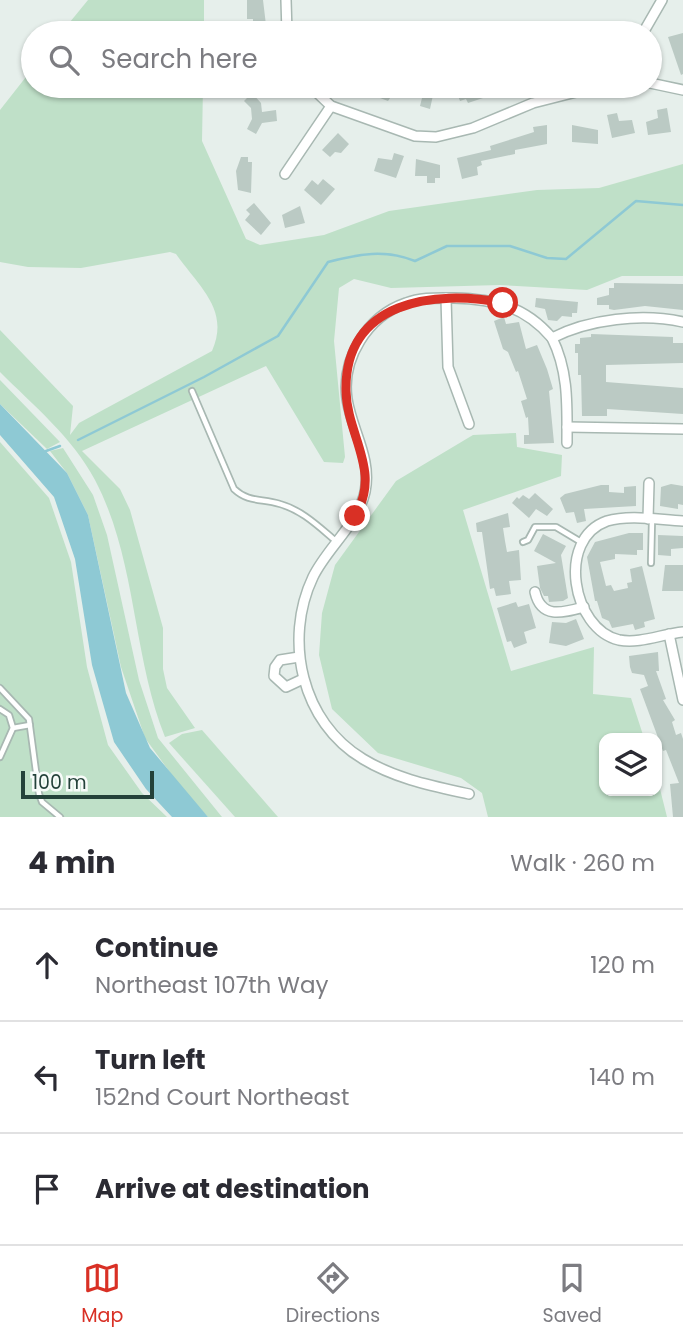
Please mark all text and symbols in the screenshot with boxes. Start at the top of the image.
search box [21,21,662,98]
icon: search [45,41,83,79]
text: Search here [101,41,258,77]
route start [487,287,518,318]
route end [339,500,370,531]
map controls [599,733,662,796]
button: layers [599,733,662,796]
scale bar [21,768,154,800]
text: 100 m [32,769,87,796]
text: 4 min [28,841,116,884]
text: Walk · 260 m [510,847,655,879]
text: Continue [95,930,218,966]
icon: ahead [28,946,66,984]
text: 120 m [590,949,655,981]
text: Northeast 107th Way [95,969,328,1001]
text: Turn left [95,1042,206,1078]
icon: left [28,1058,66,1096]
text: 140 m [589,1061,655,1093]
text: 152nd Court Northeast [95,1081,349,1113]
icon: arrive [28,1170,66,1208]
text: Arrive at destination [95,1171,370,1207]
tab: Map [81,1259,123,1330]
tab: Directions [286,1259,380,1330]
tab: Saved [543,1259,602,1330]

